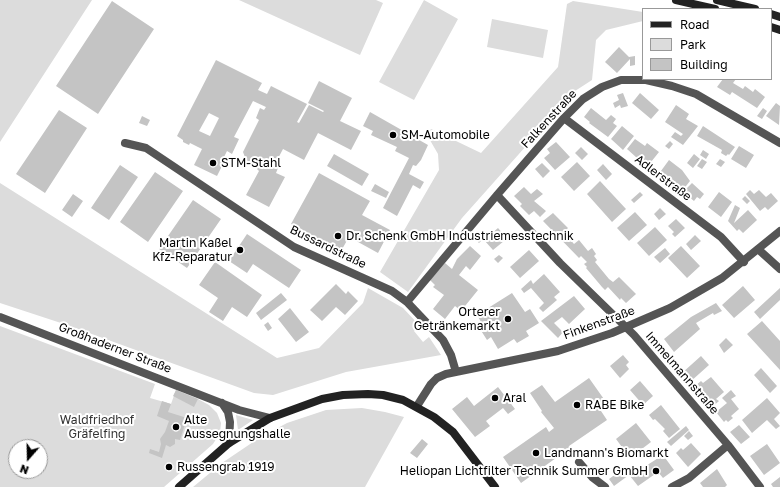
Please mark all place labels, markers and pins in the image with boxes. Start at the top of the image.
place label: SM-Automobile [401,128,490,142]
marker: SM-Automobile [388,130,398,140]
place label: STM-Stahl [221,156,281,170]
marker: STM-Stahl [208,158,218,168]
place label: Dr. Schenk GmbH Industriemesstechnik [346,229,574,243]
marker: Dr. Schenk GmbH Industriemesstechnik [333,231,343,241]
place label: Martin Kaßel Kfz-Reparatur [152,236,232,264]
marker: Martin Kaßel Kfz-Reparatur [235,245,245,255]
place label: Orterer Getränkemarkt [414,305,500,333]
marker: Orterer Getränkemarkt [503,314,513,324]
place label: Aral [503,391,526,405]
marker: Aral [490,393,500,403]
place label: RABE Bike [585,398,644,412]
marker: RABE Bike [572,400,582,410]
place label: Alte Aussegnungshalle [184,413,291,441]
marker: Alte Aussegnungshalle [171,422,181,432]
place label: Landmann's Biomarkt [544,446,669,460]
marker: Landmann's Biomarkt [531,448,541,458]
place label: Russengrab 1919 [177,460,274,474]
marker: Russengrab 1919 [164,462,174,472]
place label: Heliopan Lichtfilter Technik Summer GmbH [400,464,648,478]
marker: Heliopan Lichtfilter Technik Summer GmbH [651,466,661,476]

